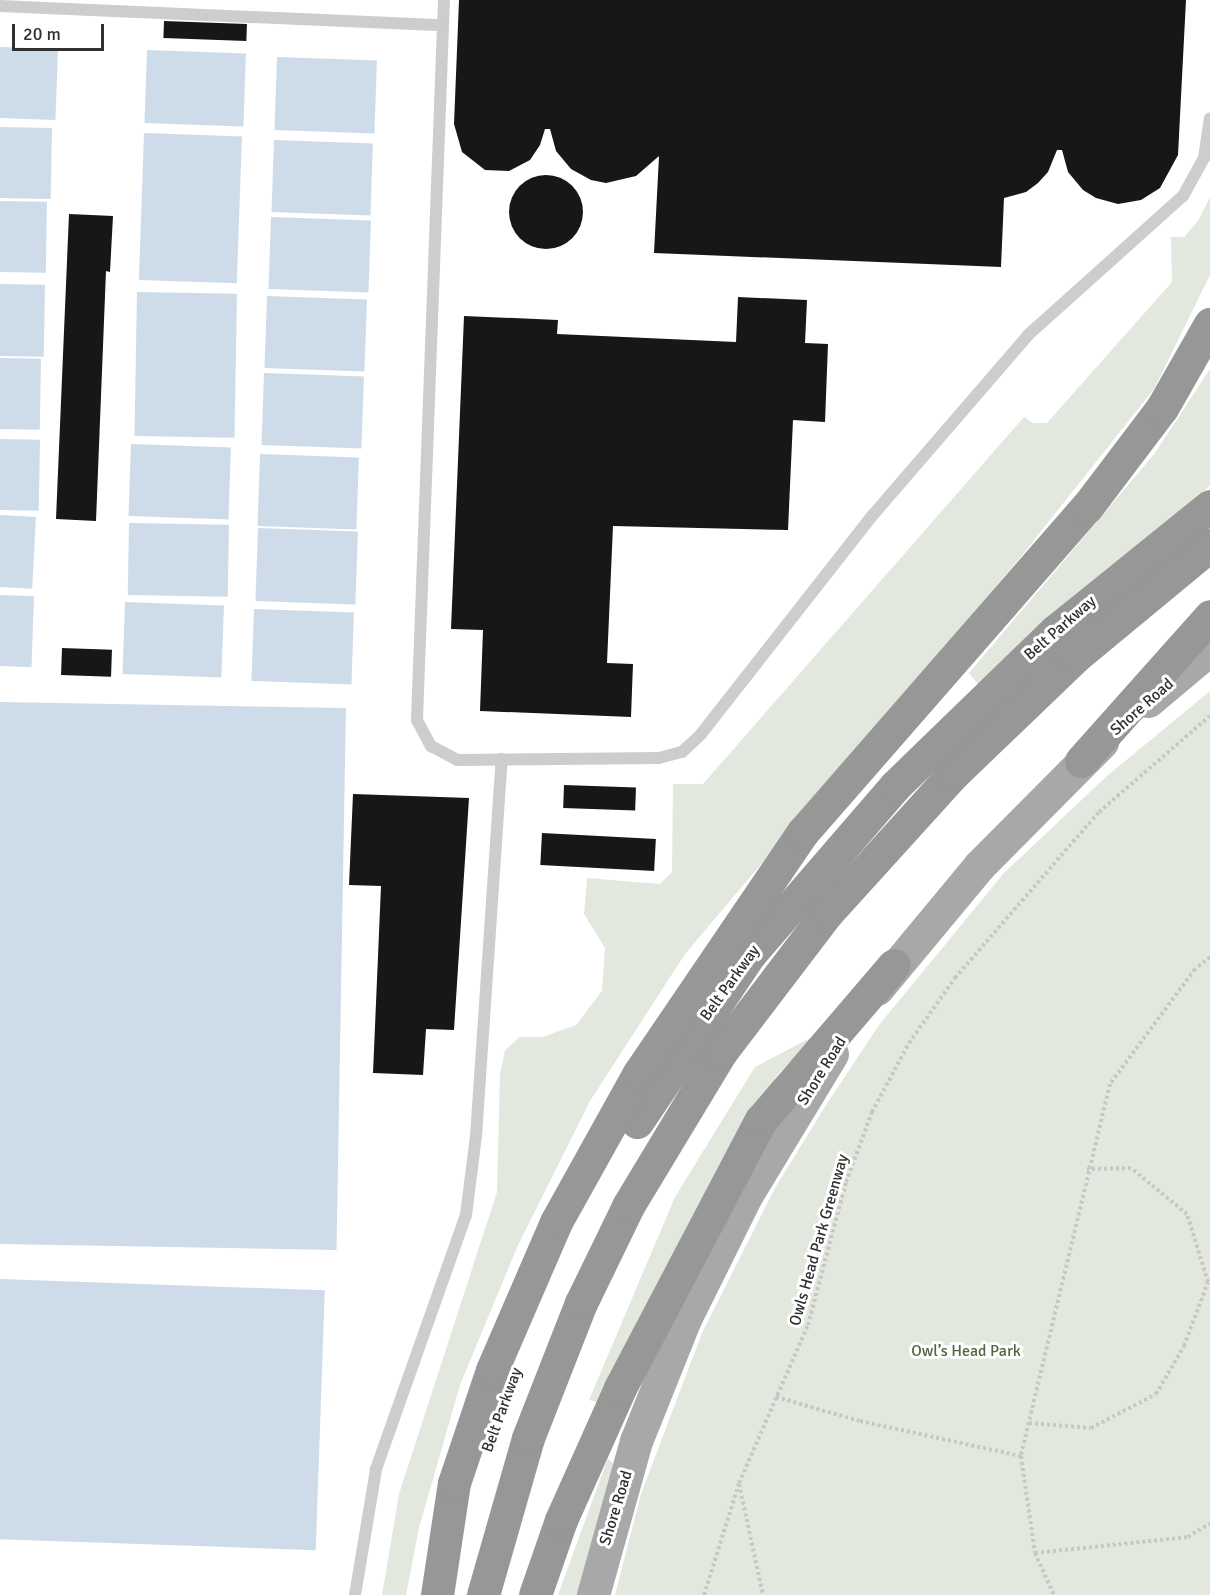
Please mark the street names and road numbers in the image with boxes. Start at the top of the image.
street label: Belt Parkway [1020,592,1100,664]
street label: Shore Road [1107,674,1177,740]
street label: Belt Parkway [696,941,764,1025]
street label: Shore Road [793,1033,851,1109]
street label: Owls Head Park Greenway [785,1152,853,1328]
street label: Belt Parkway [478,1365,526,1455]
street label: Shore Road [596,1468,636,1548]

